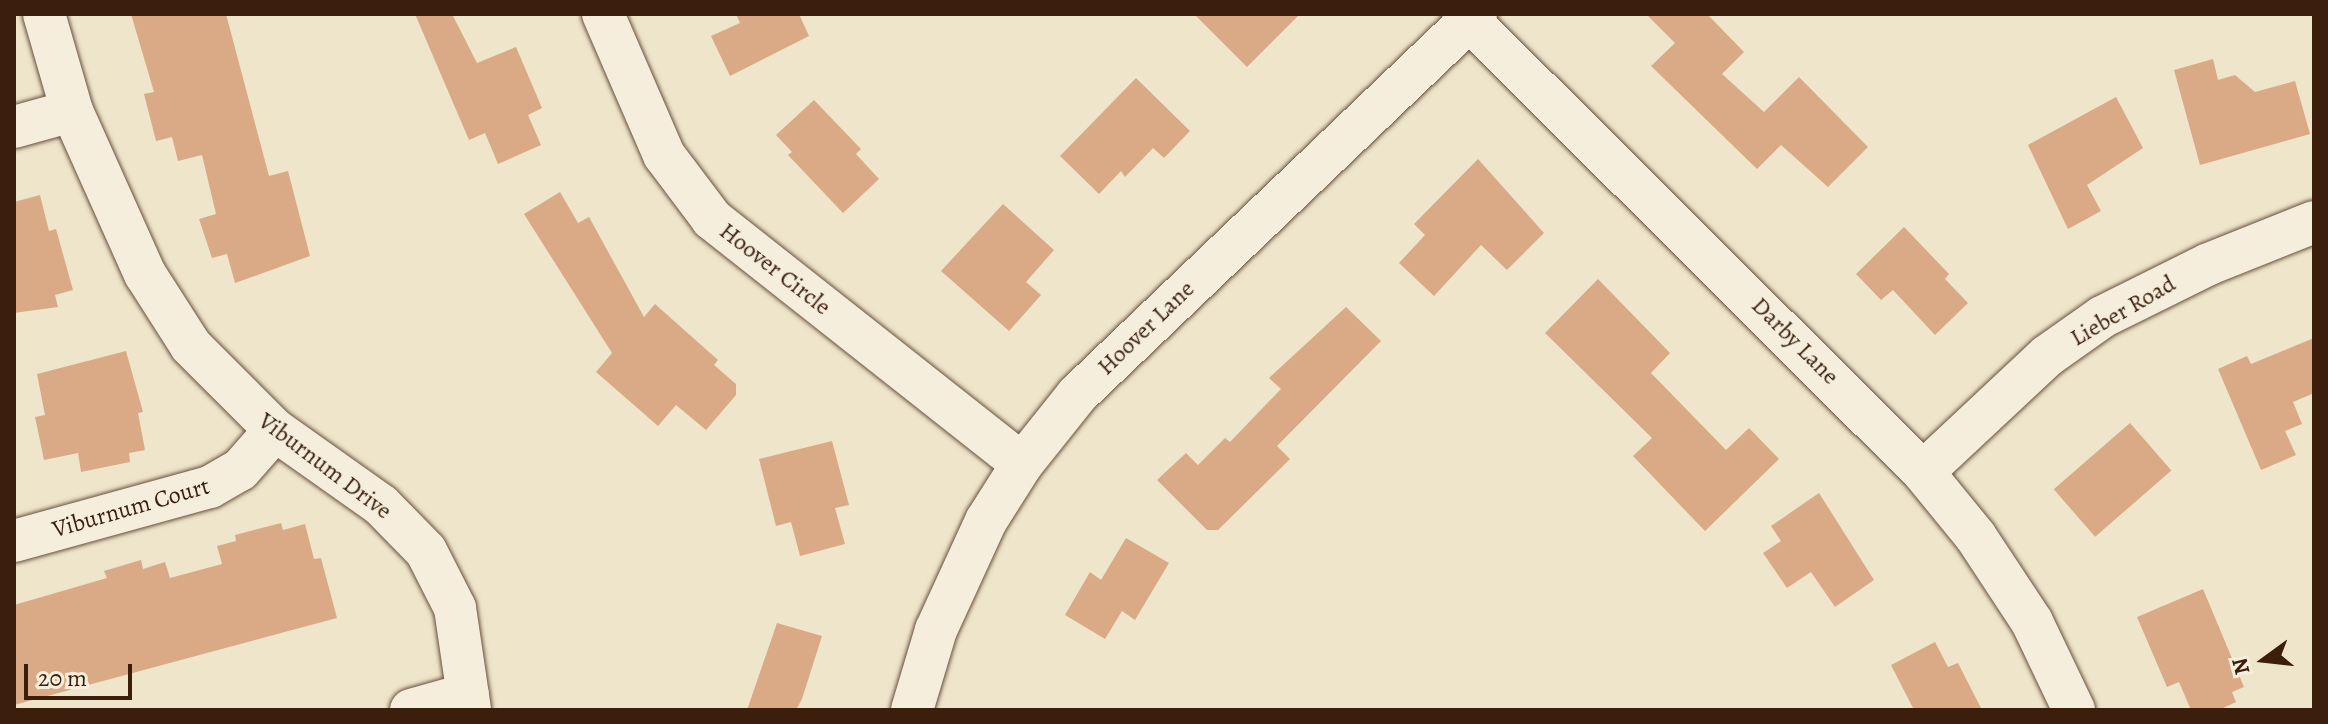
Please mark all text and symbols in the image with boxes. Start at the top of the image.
street label: Hoover Circle [714,217,836,321]
street label: Lieber Road [2065,269,2181,353]
street label: Hoover Lane [1092,275,1200,381]
street label: Darby Lane [1745,291,1845,391]
street label: Viburnum Drive [253,406,397,526]
street label: Viburnum Court [49,472,213,544]
north arrow [2224,620,2304,700]
scale bar [28,648,136,698]
text: N [2224,655,2257,678]
text: 20 m [38,662,87,694]

